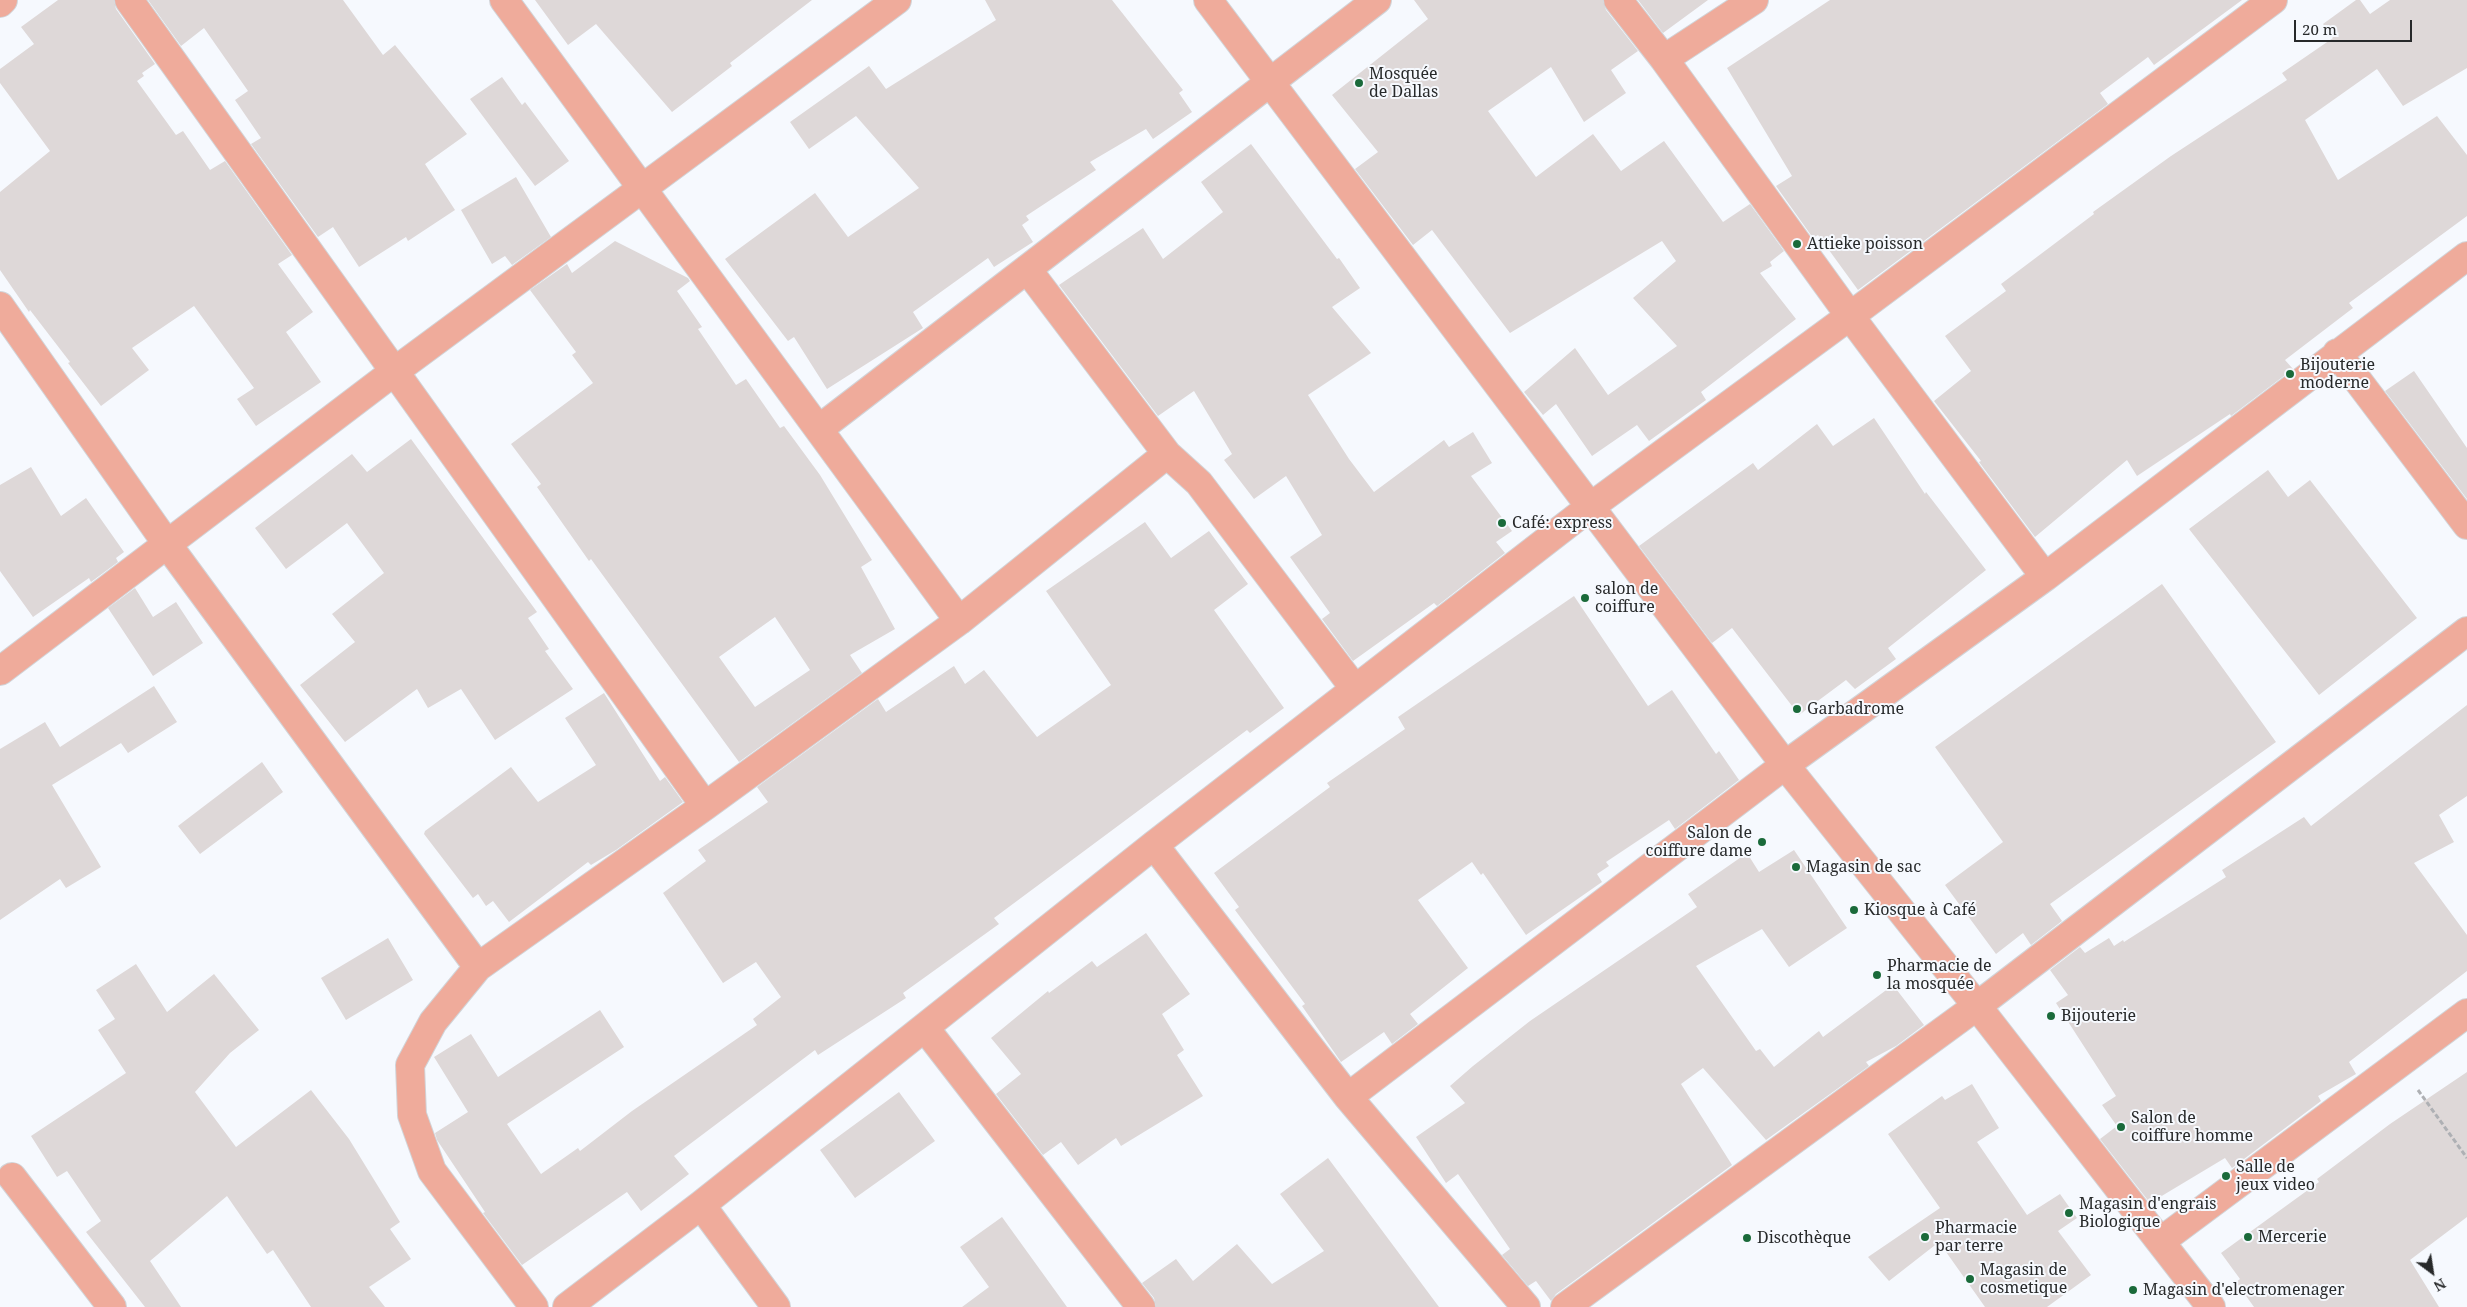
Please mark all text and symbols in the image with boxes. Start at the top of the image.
scale bar [2297,10,2414,42]
text: 20 m [2302,19,2337,39]
place label: Mosquée de Dallas [1369,64,1438,102]
marker: Mosquée de Dallas [1353,77,1365,89]
place label: Attieke poisson [1807,234,1923,254]
marker: Attieke poisson [1791,238,1803,250]
place label: Bijouterie moderne [2300,355,2375,393]
marker: Bijouterie moderne [2284,368,2296,380]
place label: Café: express [1512,513,1612,533]
marker: Café: express [1496,517,1508,529]
place label: salon de coiffure [1595,579,1658,617]
marker: salon de coiffure [1579,592,1591,604]
place label: Garbadrome [1807,699,1904,719]
marker: Garbadrome [1791,703,1803,715]
place label: Salon de coiffure dame [1646,823,1752,861]
marker: Salon de coiffure dame [1756,836,1768,848]
place label: Magasin de sac [1806,857,1921,877]
marker: Magasin de sac [1790,861,1802,873]
place label: Kiosque à Café [1864,900,1976,920]
marker: Kiosque à Café [1848,904,1860,916]
place label: Pharmacie de la mosquée [1887,956,1992,994]
marker: Pharmacie de la mosquée [1871,969,1883,981]
place label: Bijouterie [2061,1006,2136,1026]
marker: Bijouterie [2045,1010,2057,1022]
place label: Salon de coiffure homme [2131,1108,2253,1146]
marker: Salon de coiffure homme [2115,1121,2127,1133]
place label: Salle de jeux video [2236,1157,2315,1195]
marker: Salle de jeux video [2220,1170,2232,1182]
place label: Magasin d'engrais Biologique [2079,1194,2217,1232]
marker: Magasin d'engrais Biologique [2063,1207,2075,1219]
place label: Pharmacie par terre [1935,1218,2017,1256]
place label: Mercerie [2258,1227,2327,1247]
place label: Discothèque [1757,1228,1851,1248]
marker: Pharmacie par terre [1919,1231,1931,1243]
marker: Mercerie [2242,1231,2254,1243]
marker: Discothèque [1741,1232,1753,1244]
north arrow [2407,1247,2457,1297]
place label: Magasin de cosmetique [1980,1260,2067,1298]
marker: Magasin de cosmetique [1964,1273,1976,1285]
text: N [2430,1274,2450,1296]
place label: Magasin d'electromenager [2143,1280,2345,1300]
marker: Magasin d'electromenager [2127,1284,2139,1296]

